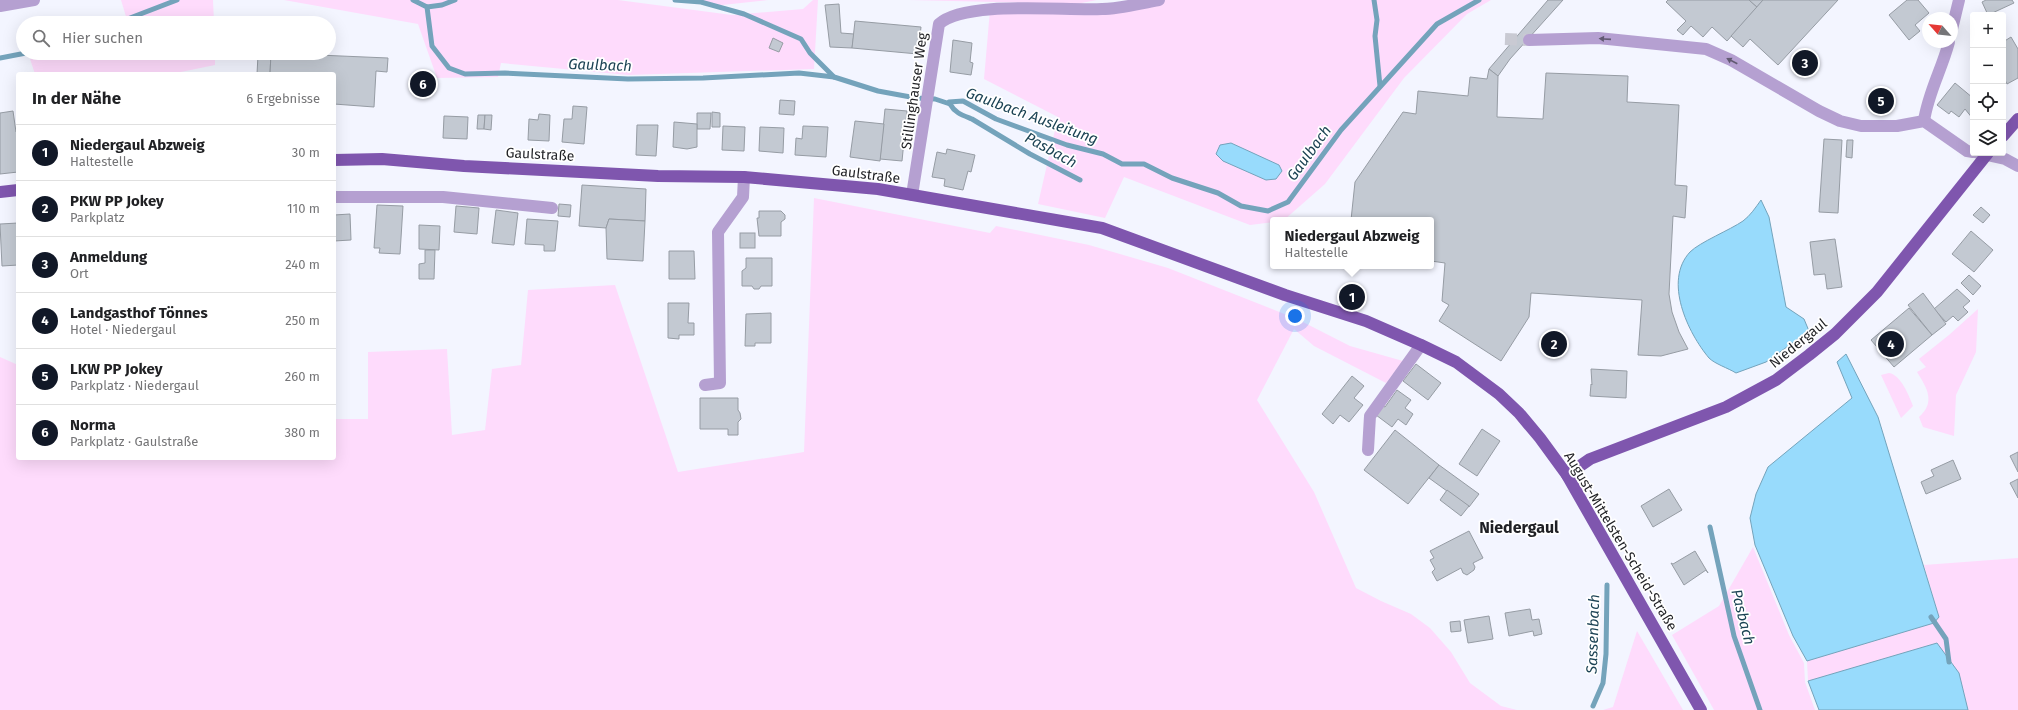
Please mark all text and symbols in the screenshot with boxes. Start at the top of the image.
north arrow [1922,12,1958,48]
map controls [1970,12,2006,156]
button: + [1970,12,2006,48]
search box [16,16,336,60]
icon: search [30,27,52,49]
text: Hier suchen [62,29,143,47]
street label: Stillinghauser Weg [898,31,931,151]
one-way arrow [1599,35,1611,42]
pin: 3 [1792,48,1818,78]
button: − [1970,48,2006,84]
water label: Gaulbach [568,55,632,75]
one-way arrow [1726,57,1738,64]
pin: 6 [410,69,436,99]
water label: Gaulbach Ausleitung [963,84,1101,148]
button: locate [1970,84,2006,120]
pin: 5 [1868,86,1894,116]
text: In der Nähe [32,88,121,109]
text: 6 Ergebnisse [246,91,320,106]
button: layers [1970,120,2006,156]
water label: Gaulbach [1283,122,1335,184]
water label: Pasbach [1022,128,1080,172]
text: Niedergaul Abzweig [70,136,205,154]
street label: Gaulstraße [505,144,575,165]
text: 1 [42,145,48,160]
text: 30 m [292,145,320,160]
text: Haltestelle [70,154,133,169]
street label: Gaulstraße [831,162,901,187]
text: PKW PP Jokey [70,192,164,210]
text: 2 [42,201,48,216]
text: 110 m [287,201,320,216]
text: Parkplatz [70,210,125,225]
popup [1270,217,1434,269]
text: Niedergaul Abzweig [1285,227,1419,245]
text: Haltestelle [1285,245,1348,260]
text: Anmeldung [70,248,147,266]
text: 3 [42,257,48,272]
text: 240 m [285,257,320,272]
text: Ort [70,266,89,281]
pin: 1 [1339,282,1365,312]
text: Landgasthof Tönnes [70,304,208,322]
your location [1285,306,1305,326]
text: 4 [41,313,49,328]
text: 250 m [285,313,320,328]
street label: Niedergaul [1766,315,1831,372]
text: Hotel · Niedergaul [70,322,176,337]
pin: 2 [1541,329,1567,359]
pin: 4 [1878,329,1904,359]
text: LKW PP Jokey [70,360,163,378]
text: 5 [42,369,48,384]
text: 260 m [285,369,320,384]
text: Parkplatz · Niedergaul [70,378,199,393]
text: Norma [70,416,116,434]
text: 6 [41,425,49,440]
text: 380 m [285,425,320,440]
text: Parkplatz · Gaulstraße [70,434,198,449]
street label: August-Mittelsten-Scheid-Straße [1560,449,1681,634]
district label: Niedergaul [1479,518,1559,537]
water label: Pasbach [1727,587,1759,647]
water label: Sassenbach [1583,594,1603,675]

